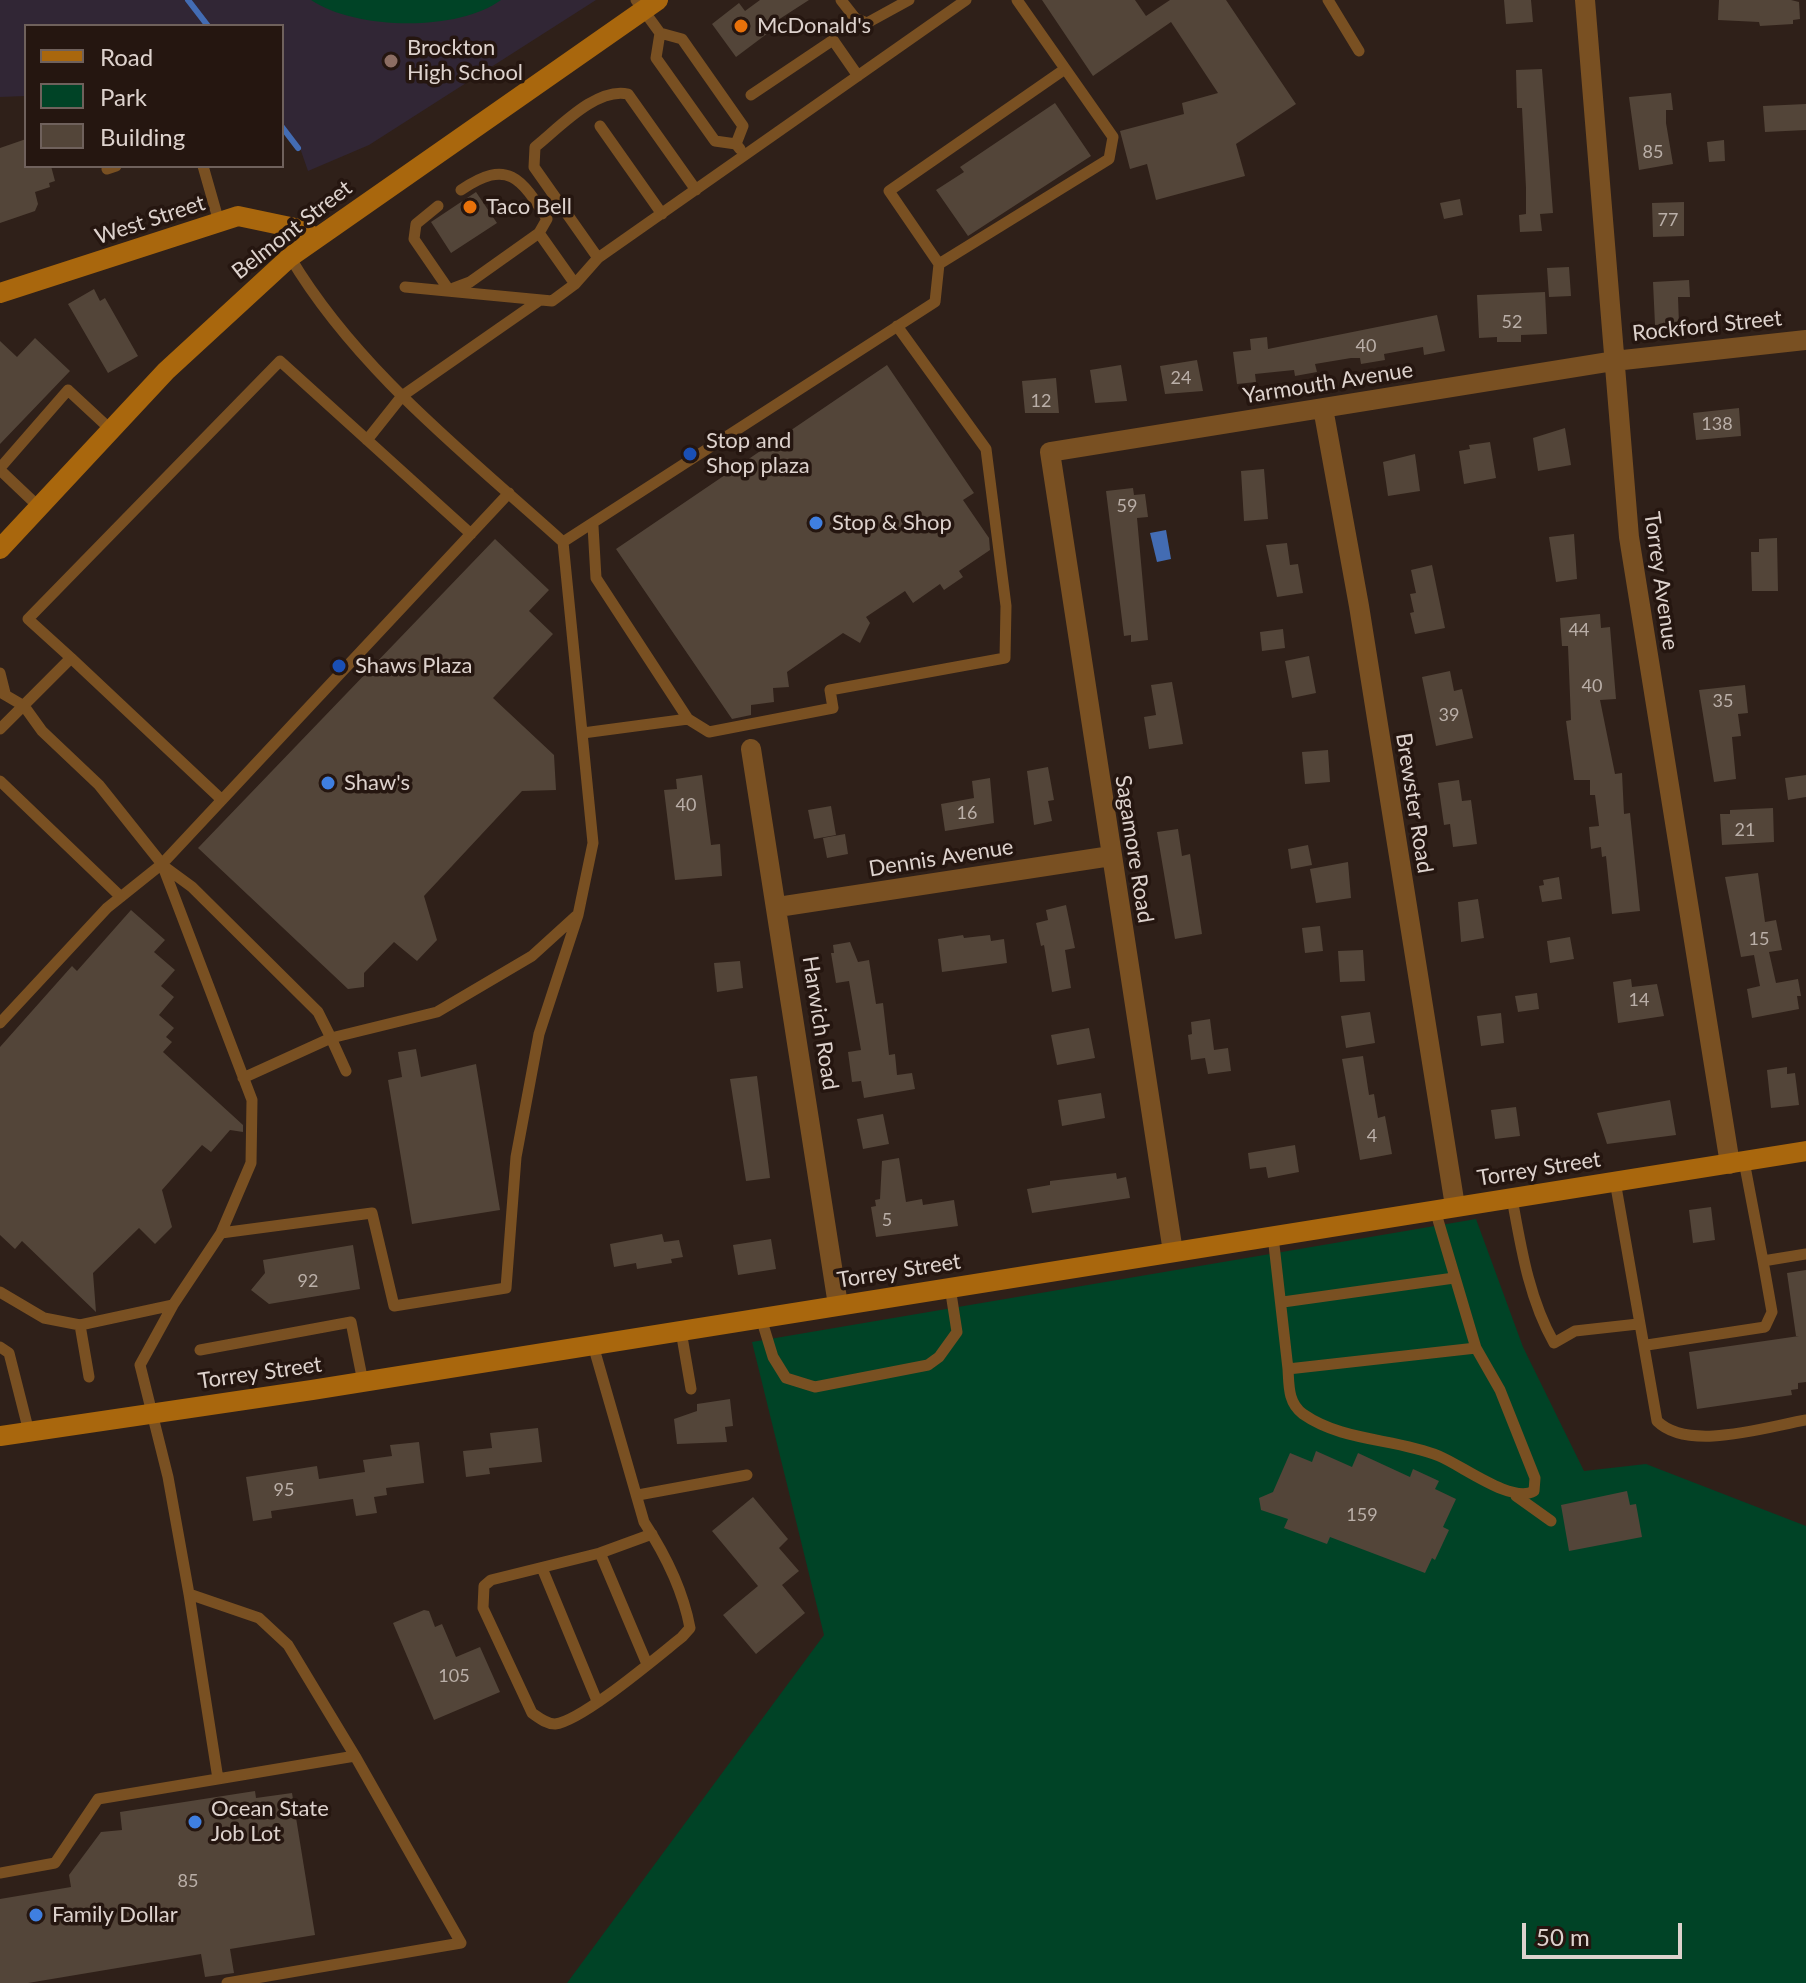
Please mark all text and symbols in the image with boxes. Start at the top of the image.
place label: McDonald's [757,13,871,39]
marker: McDonald's [732,17,750,35]
legend [24,24,284,168]
place label: Brockton High School [407,35,523,86]
text: Road [100,42,153,71]
marker: Brockton High School [382,52,400,70]
text: Park [100,82,147,111]
text: Building [100,122,185,151]
house number: 85 [1643,141,1663,163]
street label: Belmont Street [227,175,357,285]
street label: West Street [92,190,208,250]
place label: Taco Bell [486,194,572,220]
marker: Taco Bell [461,198,479,216]
house number: 77 [1658,209,1678,231]
street label: Rockford Street [1631,305,1783,347]
house number: 52 [1502,311,1522,333]
house number: 40 [1356,335,1376,357]
street label: Yarmouth Avenue [1241,357,1415,409]
house number: 24 [1171,367,1191,389]
house number: 12 [1031,390,1051,412]
house number: 138 [1701,413,1733,435]
place label: Stop and Shop plaza [706,428,810,480]
marker: Stop and Shop plaza [681,445,699,463]
house number: 59 [1117,495,1137,517]
place label: Stop & Shop [832,510,952,536]
street label: Torrey Avenue [1638,510,1684,652]
marker: Stop & Shop [807,514,825,532]
house number: 44 [1569,619,1589,641]
place label: Shaws Plaza [355,653,472,679]
marker: Shaws Plaza [330,657,348,675]
house number: 40 [1582,675,1602,697]
house number: 35 [1713,690,1733,712]
house number: 39 [1439,704,1459,726]
street label: Brewster Road [1390,731,1438,875]
place label: Shaw's [344,770,410,796]
street label: Sagamore Road [1109,773,1159,925]
marker: Shaw's [319,774,337,792]
house number: 40 [676,794,696,816]
house number: 16 [957,802,977,824]
house number: 21 [1735,819,1755,841]
street label: Dennis Avenue [867,834,1015,882]
house number: 15 [1749,928,1769,950]
street label: Harwich Road [796,954,844,1092]
house number: 14 [1629,989,1649,1011]
house number: 4 [1367,1125,1377,1147]
street label: Torrey Street [1475,1146,1603,1192]
house number: 5 [882,1209,892,1231]
street label: Torrey Street [835,1248,963,1294]
house number: 92 [298,1270,318,1292]
street label: Torrey Street [196,1351,324,1395]
house number: 95 [274,1479,294,1501]
house number: 159 [1346,1504,1378,1526]
house number: 105 [438,1665,470,1687]
place label: Ocean State Job Lot [211,1796,329,1848]
marker: Ocean State Job Lot [186,1813,204,1831]
house number: 85 [178,1870,198,1892]
place label: Family Dollar [52,1902,178,1928]
marker: Family Dollar [27,1906,45,1924]
scale bar [1526,1907,1686,1957]
text: 50 m [1536,1922,1590,1951]

